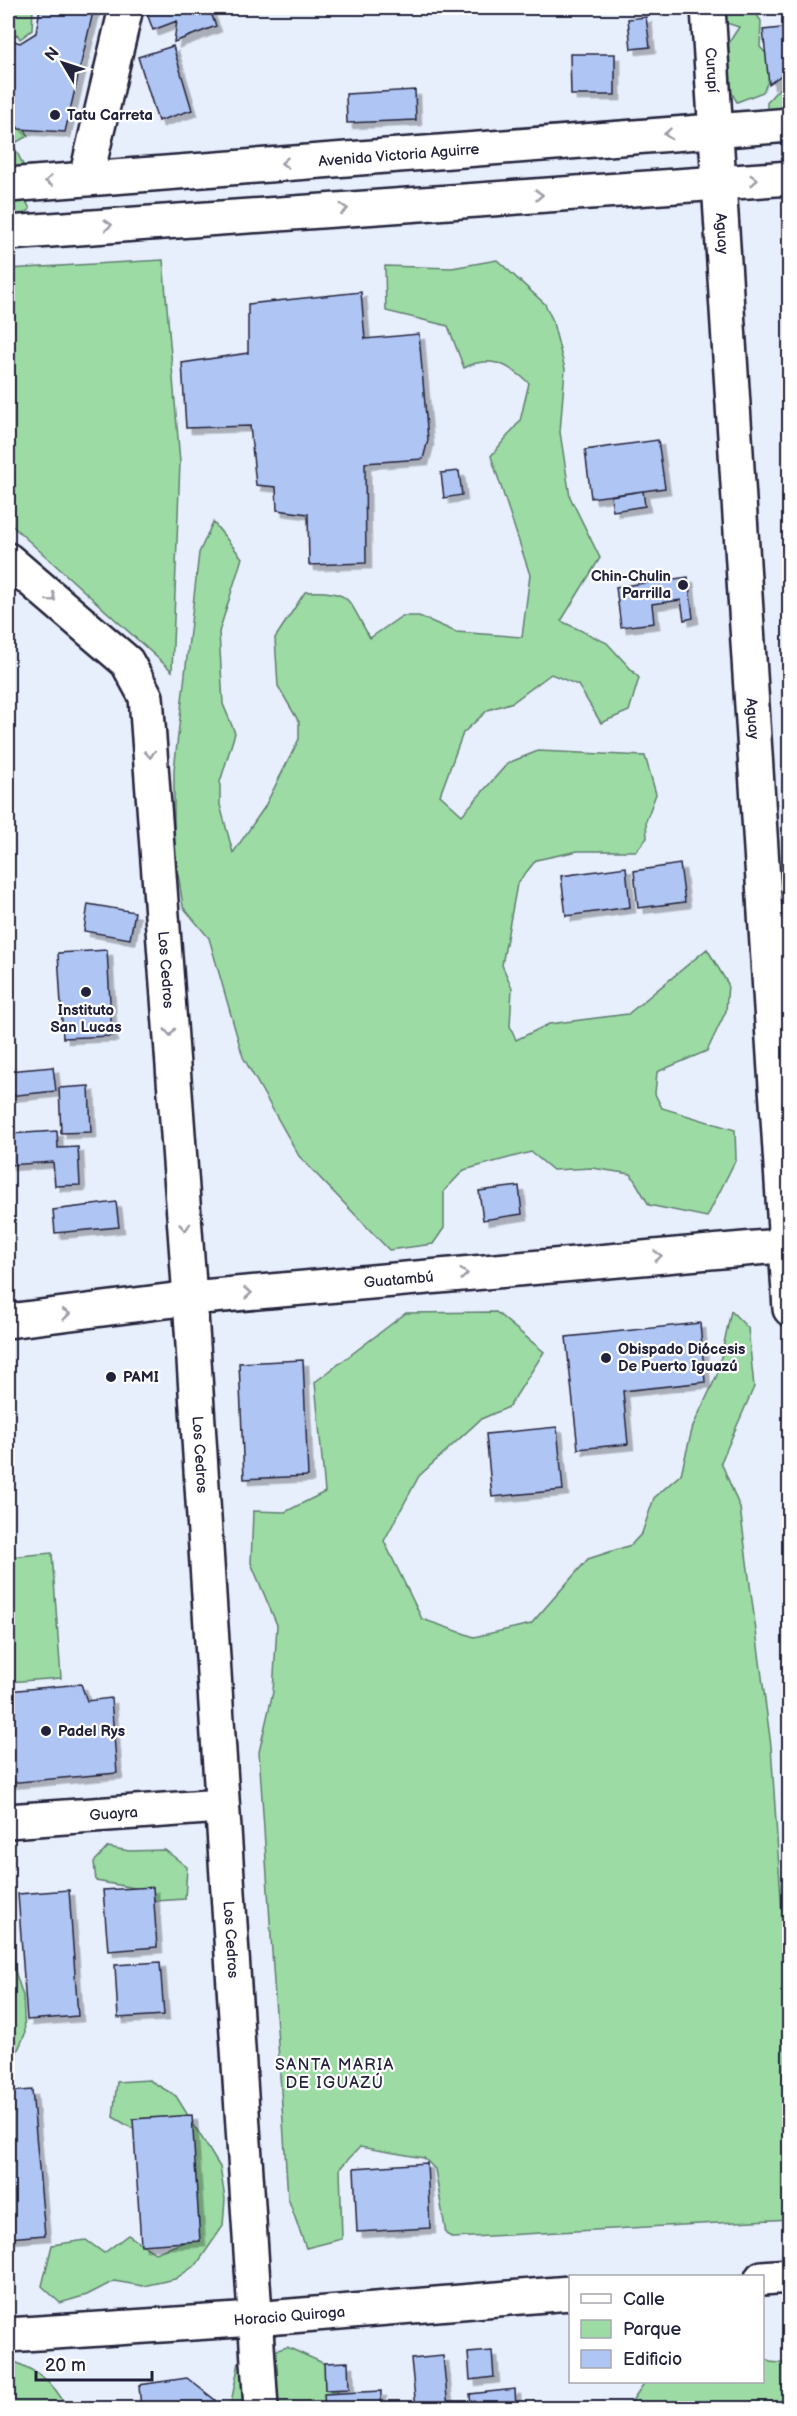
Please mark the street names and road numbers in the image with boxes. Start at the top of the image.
street label: Curupí [701,47,723,93]
street label: Avenida Victoria Aguirre [318,139,480,171]
street label: Aguay [711,212,733,255]
street label: Aguay [742,697,764,740]
street label: Los Cedros [154,930,178,1010]
street label: Guatambú [363,1267,434,1292]
street label: Los Cedros [188,1415,212,1494]
street label: Guayra [89,1802,139,1825]
street label: Los Cedros [219,1900,243,1979]
street label: Horacio Quiroga [233,2302,346,2330]

